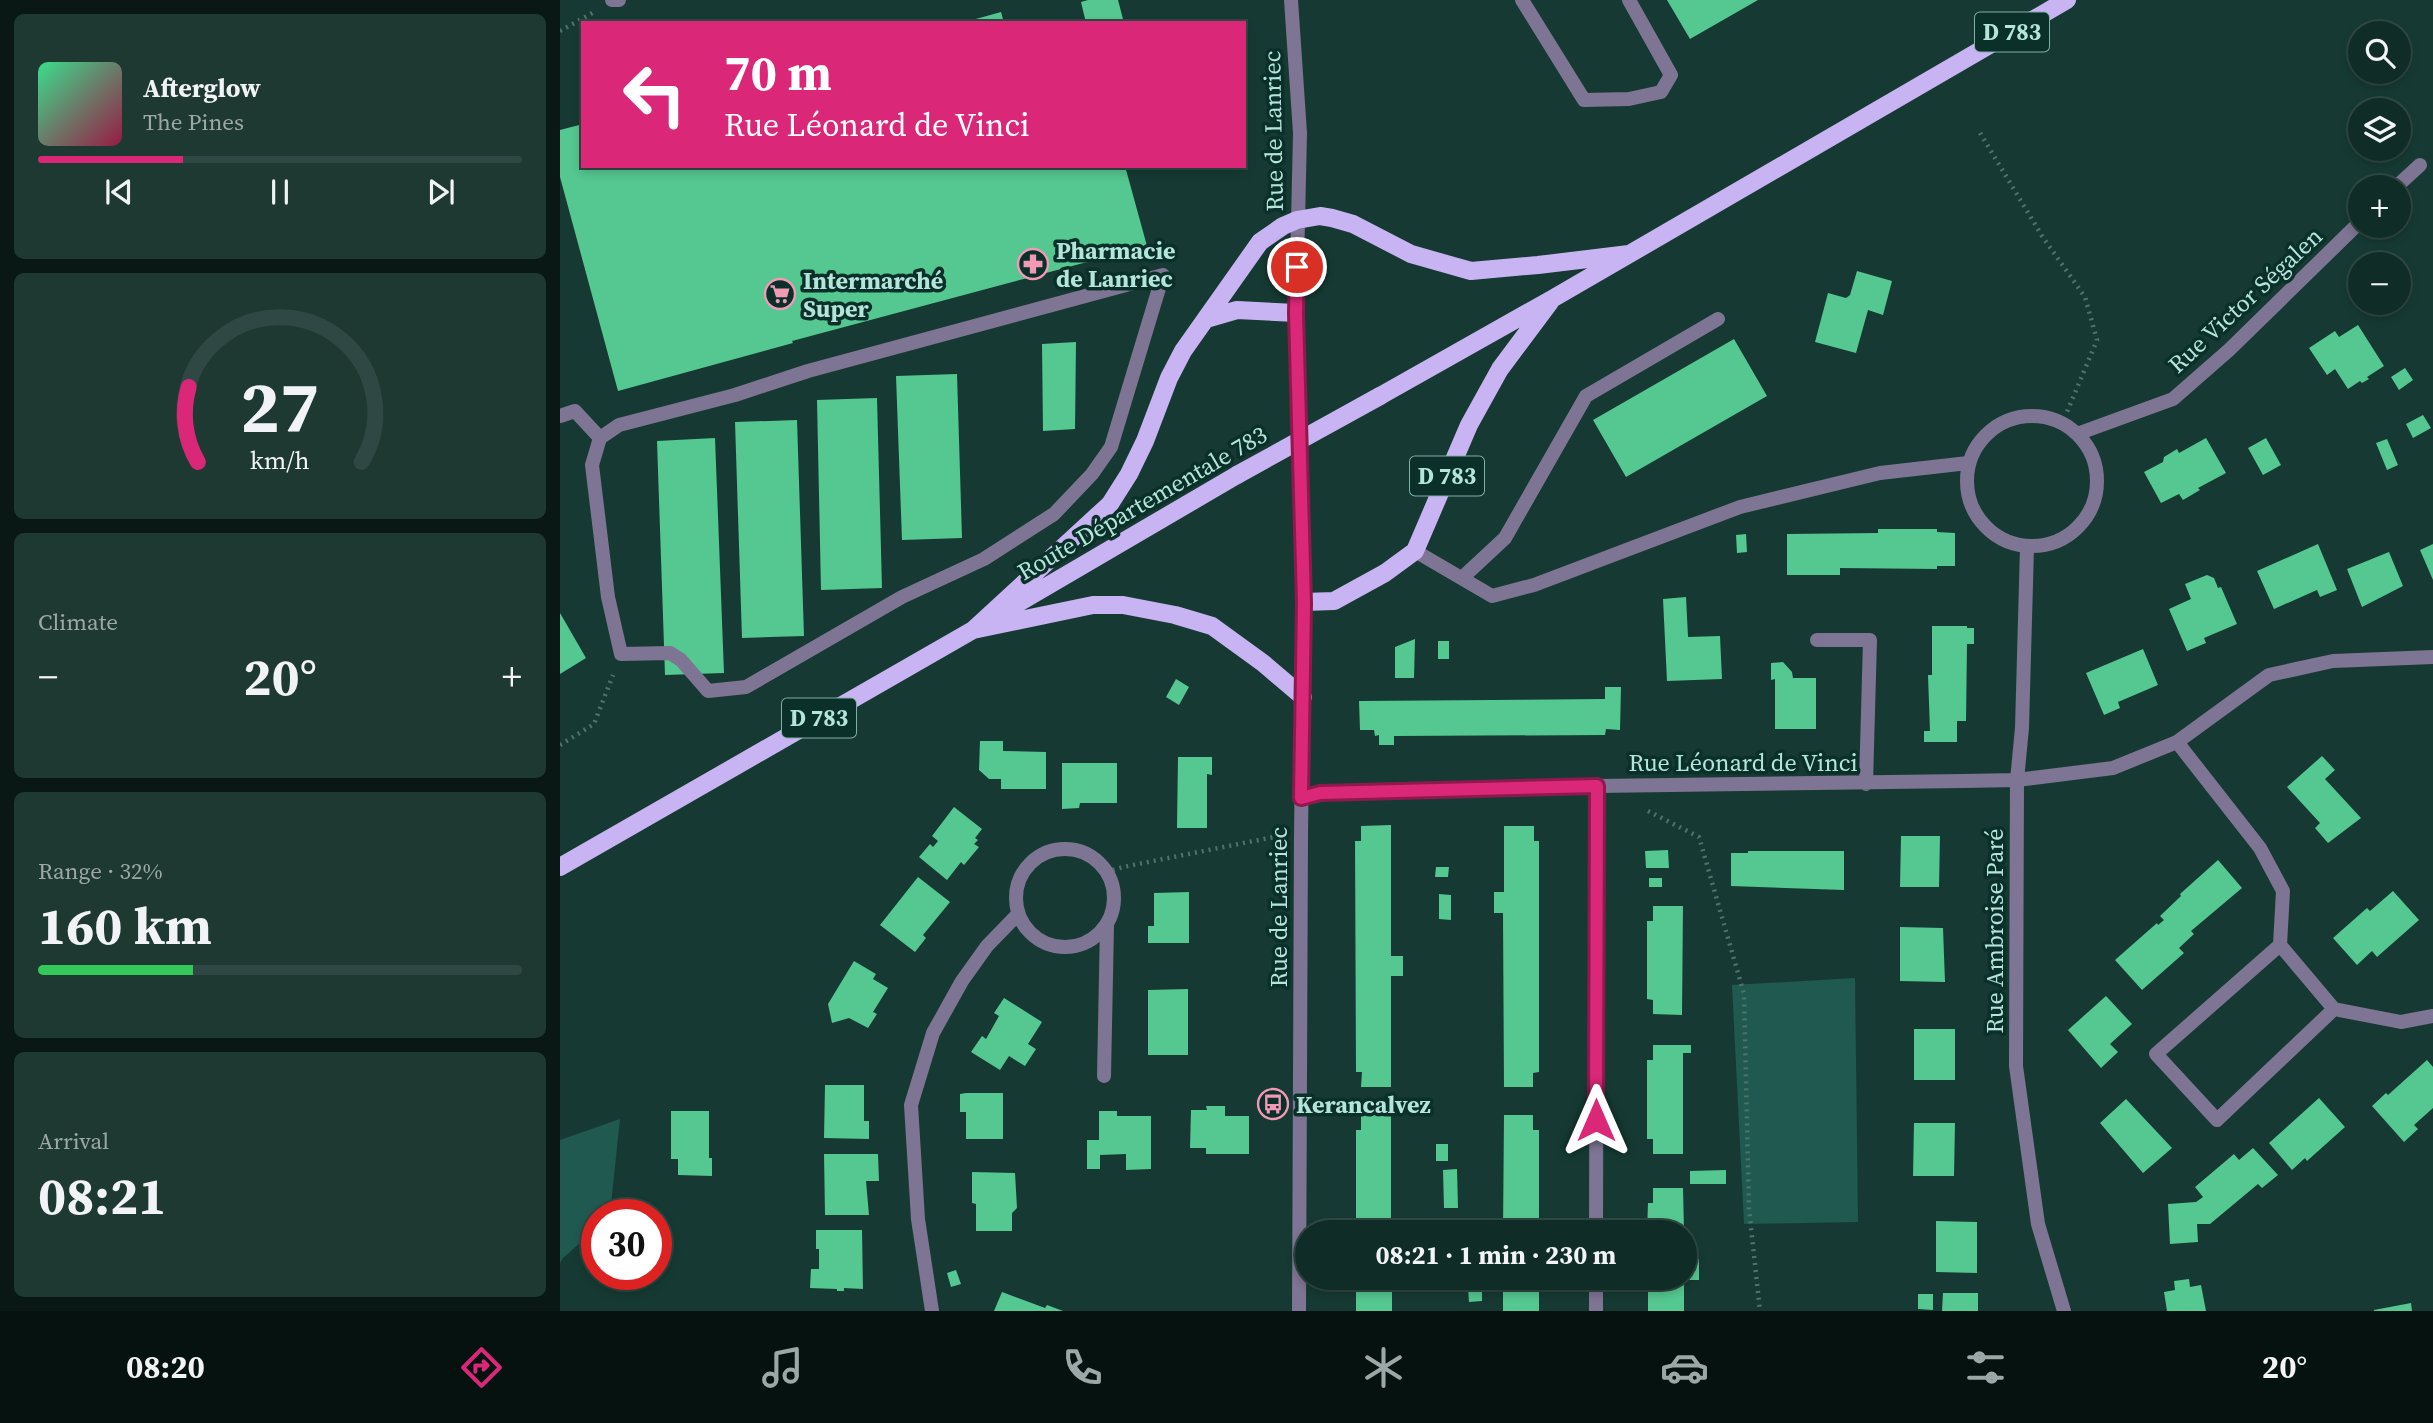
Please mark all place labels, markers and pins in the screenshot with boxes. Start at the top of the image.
place label: Pharmacie de Lanriec [1056,234,1176,295]
pin [1267,237,1327,297]
pharmacy icon: Pharmacie de Lanriec [1016,247,1050,281]
place label: Intermarché Super [803,264,943,325]
supermarket icon: Intermarché Super [763,277,797,311]
bus stop icon: Kerancalvez [1256,1087,1290,1121]
place label: Kerancalvez [1296,1088,1431,1121]

